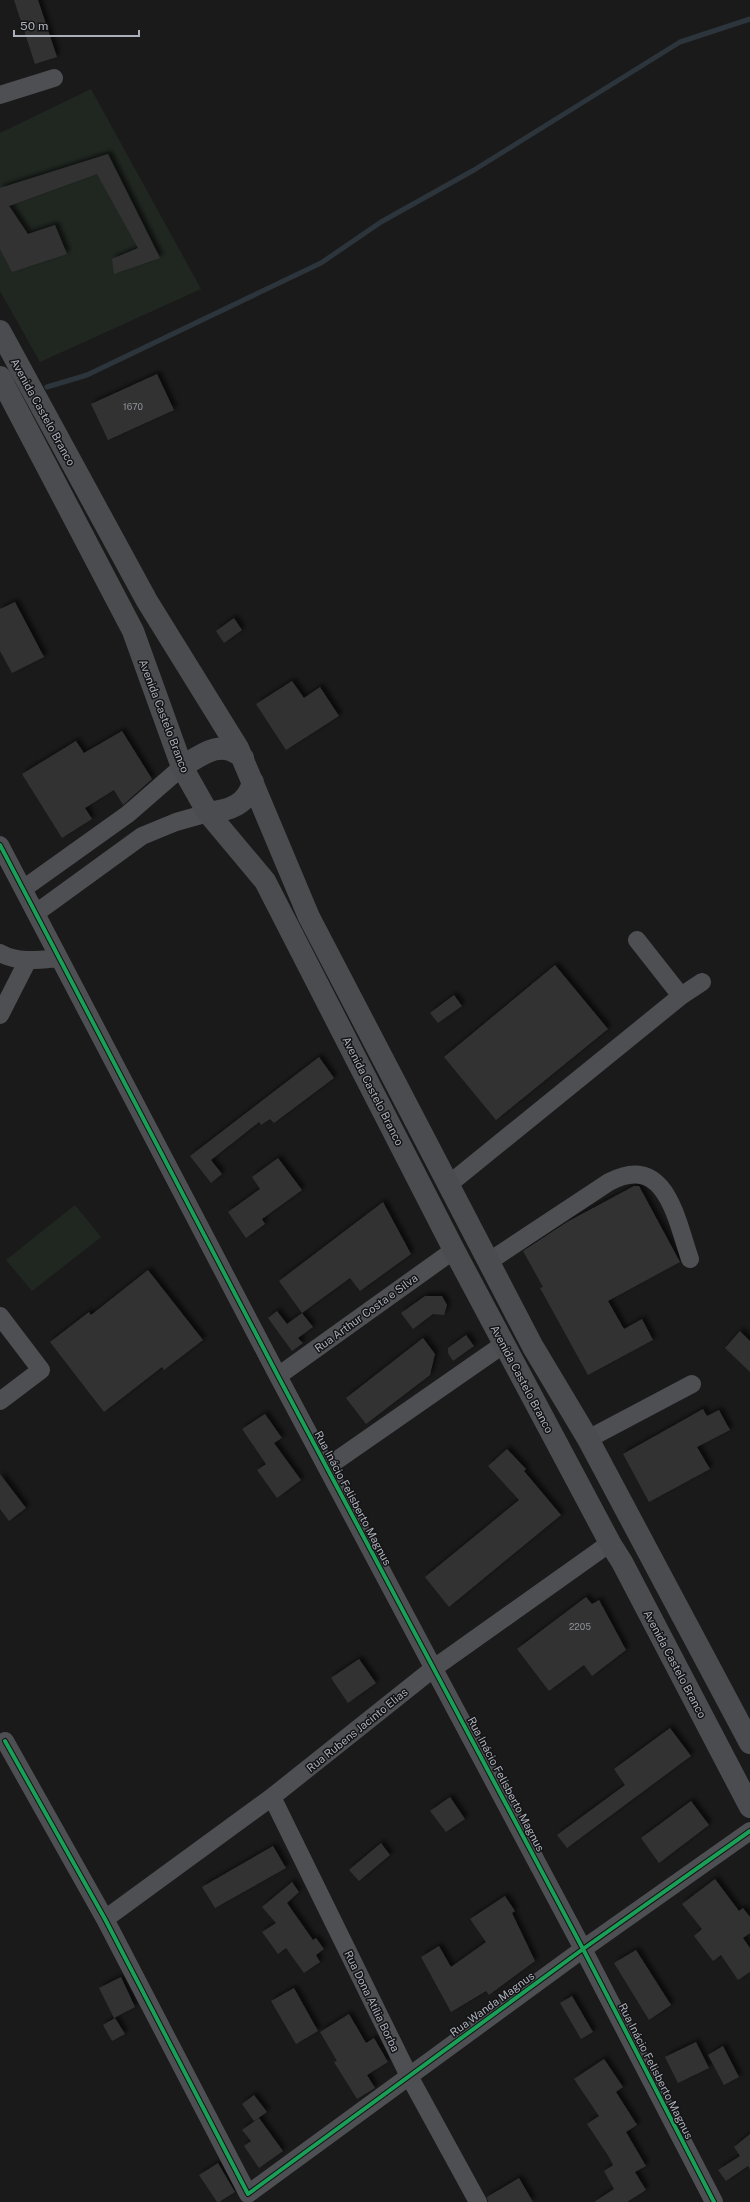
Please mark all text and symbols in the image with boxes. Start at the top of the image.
scale bar [14,12,139,38]
text: 50 m [20,19,48,33]
street label: Avenida Castelo Branco [9,356,77,468]
house number: 1670 [123,401,143,412]
street label: Avenida Castelo Branco [137,658,191,774]
street label: Avenida Castelo Branco [340,1035,406,1147]
street label: Rua Arthur Costa e Silva [312,1272,420,1354]
street label: Avenida Castelo Branco [488,1323,556,1435]
street label: Rua Inácio Felisberto Magnus [312,1429,394,1568]
street label: Avenida Castelo Branco [641,1608,709,1720]
house number: 2205 [569,1621,591,1632]
street label: Rua Rubens Jacinto Elias [304,1685,410,1774]
street label: Rua Inácio Felisberto Magnus [465,1715,547,1854]
street label: Rua Dona Atília Borba [342,1949,402,2053]
street label: Rua Wanda Magnus [448,1969,537,2039]
street label: Rua Inácio Felisberto Magnus [617,2001,696,2141]

